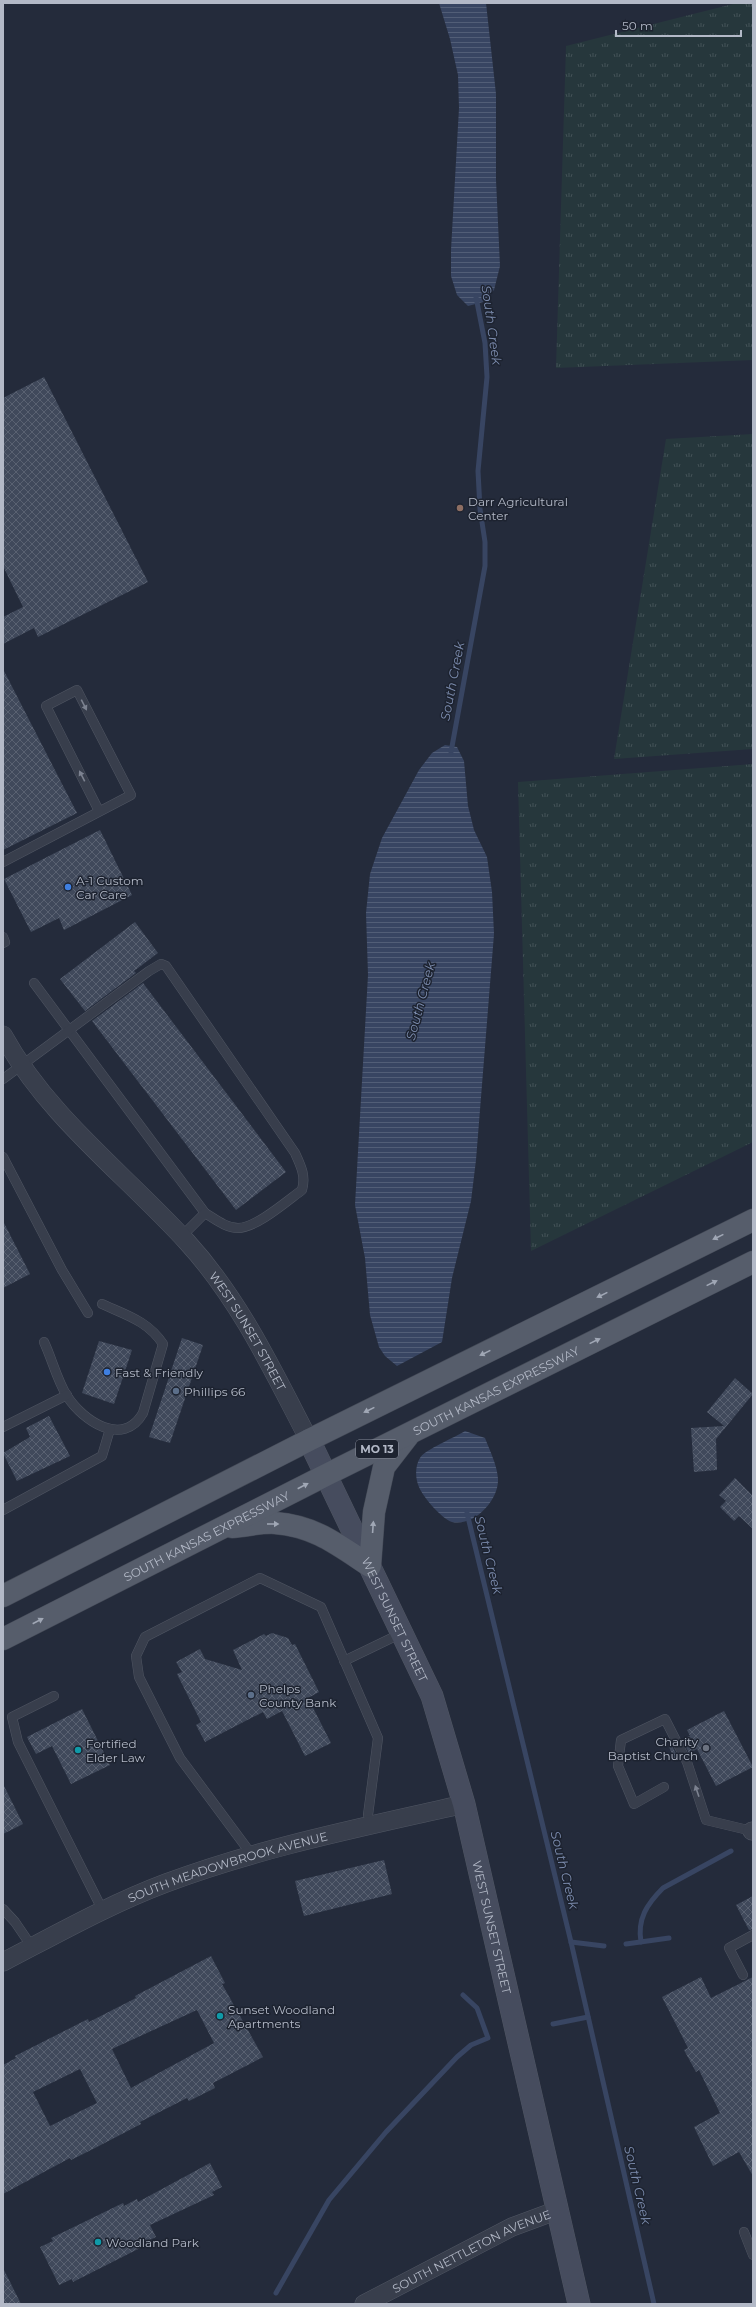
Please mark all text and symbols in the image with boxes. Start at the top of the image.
scale bar [616,12,741,38]
text: 50 m [622,18,653,33]
water label: South Creek [478,284,506,367]
place label: Darr Agricultural Center [468,494,568,523]
marker: Darr Agricultural Center [455,503,465,513]
water label: South Creek [436,639,468,722]
one-way arrow [81,699,87,710]
one-way arrow [79,771,85,782]
place label: A-1 Custom Car Care [76,873,143,902]
marker: A-1 Custom Car Care [63,882,73,892]
water label: South Creek [402,959,438,1042]
one-way arrow [712,1234,724,1240]
street label: WEST SUNSET STREET [206,1268,290,1393]
one-way arrow [706,1280,717,1286]
one-way arrow [596,1292,607,1298]
one-way arrow [589,1338,601,1344]
street label: SOUTH KANSAS EXPRESSWAY [410,1342,582,1438]
one-way arrow [479,1350,491,1356]
place label: Fast & Friendly [115,1365,204,1380]
marker: Fast & Friendly [102,1367,112,1377]
place label: Phillips 66 [184,1384,245,1399]
marker: Phillips 66 [171,1386,181,1396]
one-way arrow [363,1407,374,1414]
road number: MO 13 [356,1440,398,1458]
one-way arrow [298,1483,309,1489]
street label: SOUTH KANSAS EXPRESSWAY [121,1487,292,1584]
water label: South Creek [472,1514,507,1597]
one-way arrow [267,1521,280,1527]
one-way arrow [369,1521,376,1533]
street label: WEST SUNSET STREET [359,1555,432,1684]
one-way arrow [32,1618,44,1625]
place label: Phelps County Bank [259,1681,337,1710]
marker: Phelps County Bank [246,1690,256,1700]
place label: Charity Baptist Church [608,1734,698,1763]
place label: Fortified Elder Law [86,1736,146,1765]
marker: Charity Baptist Church [701,1743,711,1753]
marker: Fortified Elder Law [73,1745,83,1755]
one-way arrow [693,1785,699,1797]
street label: SOUTH MEADOWBROOK AVENUE [125,1828,329,1905]
water label: South Creek [548,1829,583,1912]
street label: WEST SUNSET STREET [470,1859,515,1995]
place label: Sunset Woodland Apartments [228,2002,335,2031]
marker: Sunset Woodland Apartments [215,2011,225,2021]
water label: South Creek [621,2144,655,2227]
street label: SOUTH NETTLETON AVENUE [389,2206,553,2296]
place label: Woodland Park [106,2235,200,2250]
marker: Woodland Park [93,2237,103,2247]

